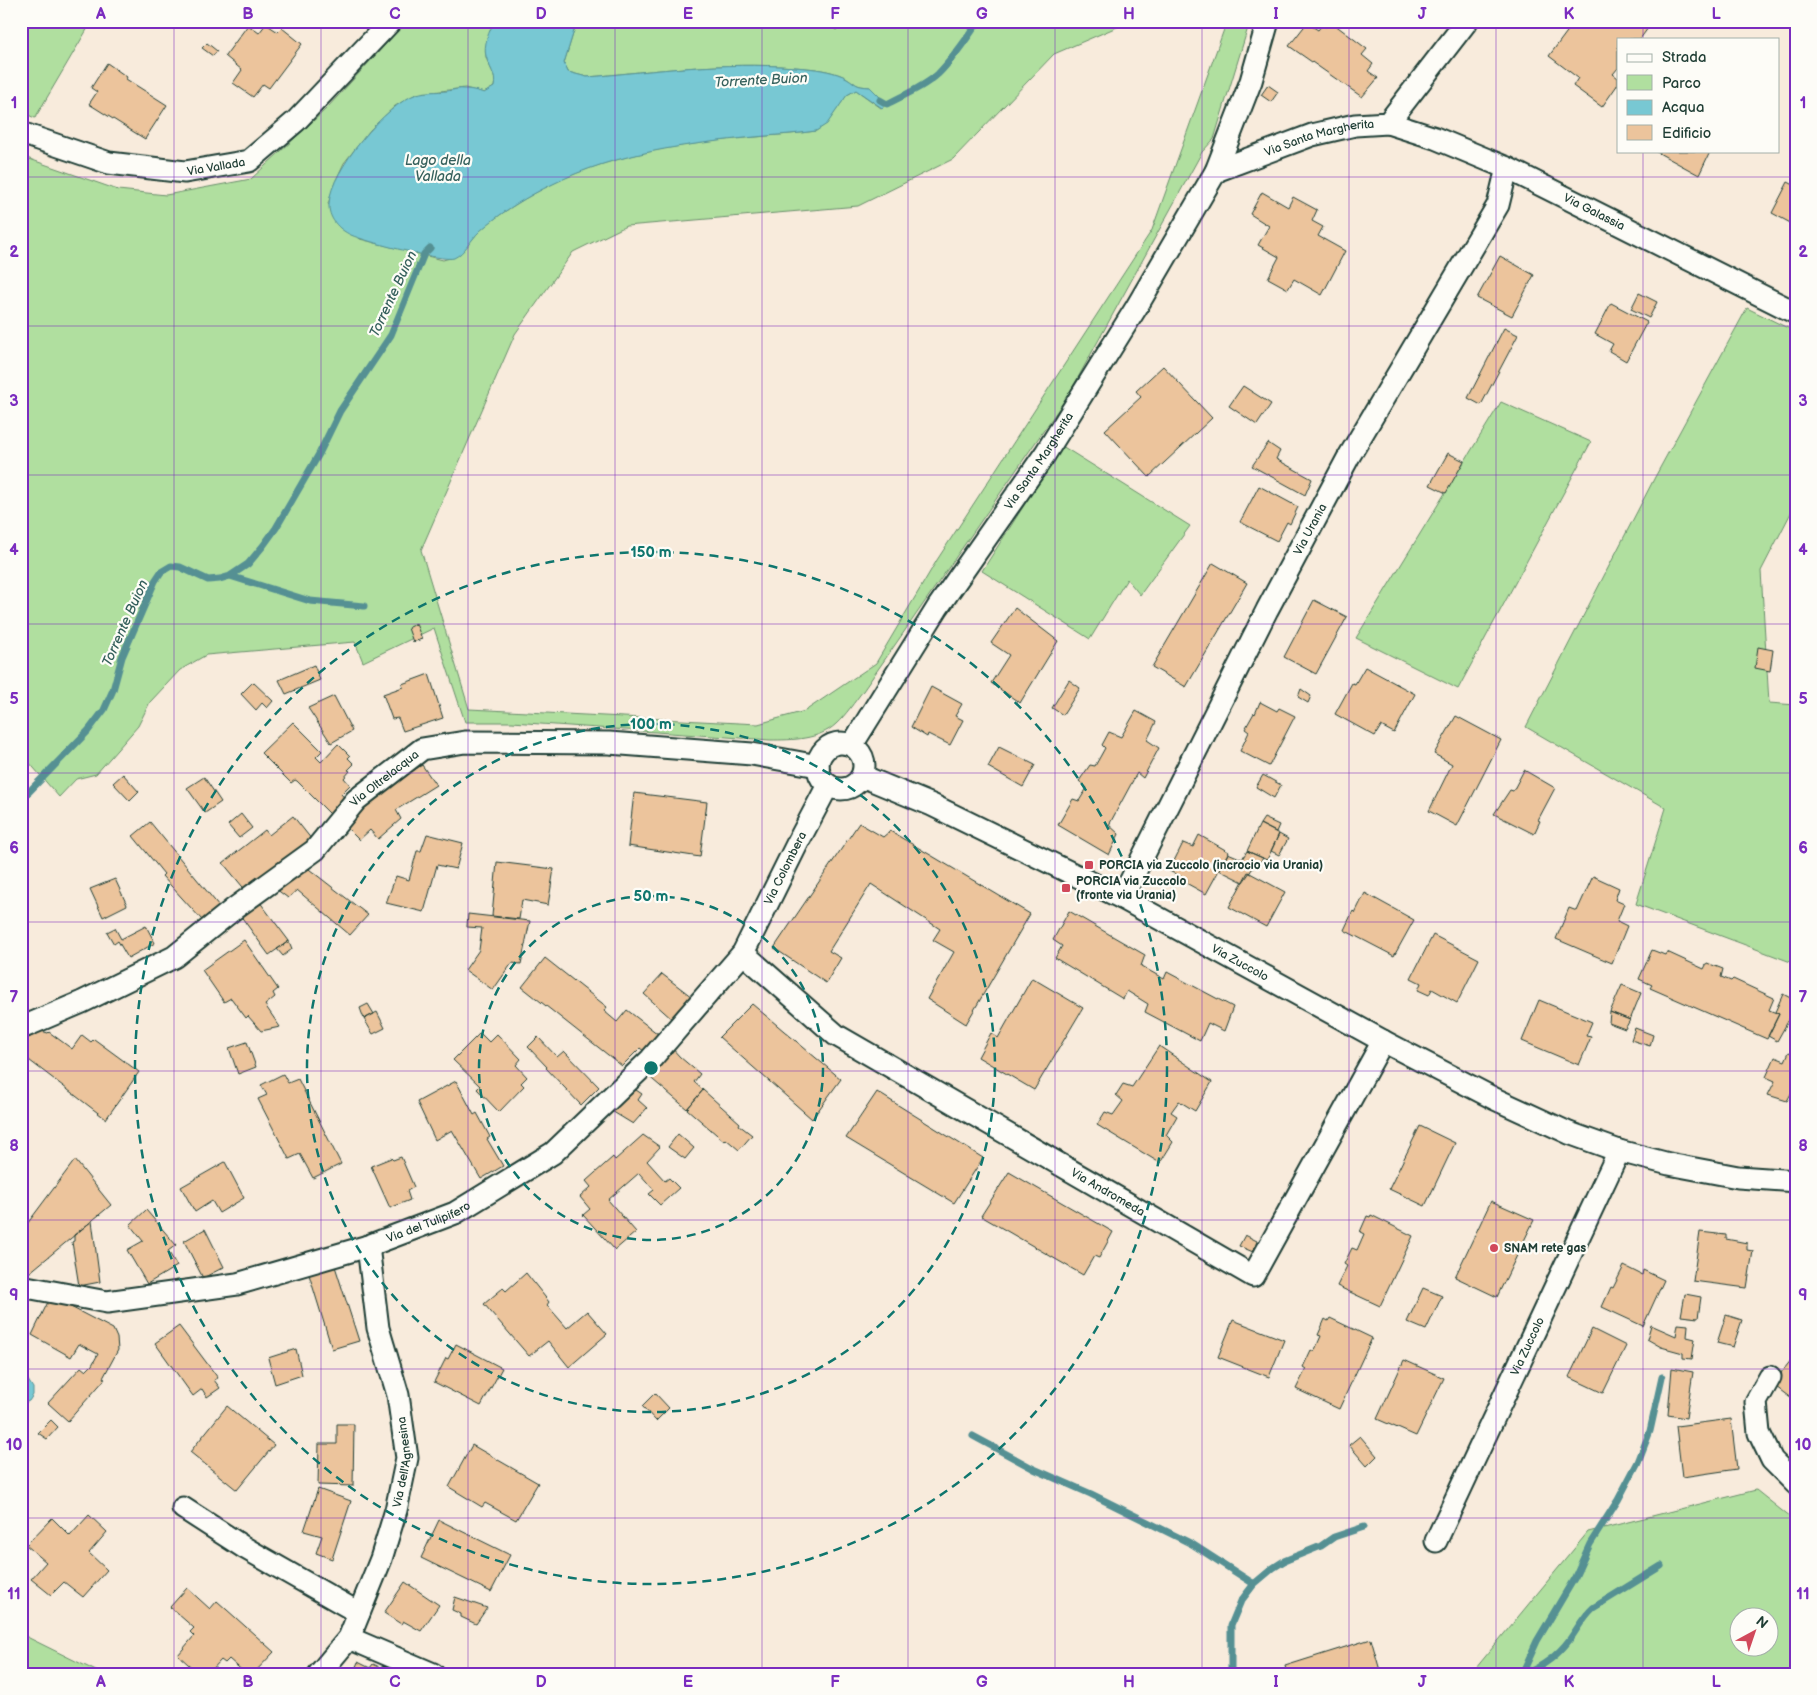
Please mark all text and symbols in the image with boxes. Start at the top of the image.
text: A [95,5,106,24]
text: B [242,5,254,24]
text: C [389,5,401,24]
text: D [535,5,547,24]
text: E [683,5,693,24]
text: F [830,5,840,24]
text: G [976,5,988,24]
text: H [1123,5,1135,24]
text: I [1273,5,1279,24]
text: J [1418,5,1427,24]
text: K [1564,5,1575,24]
text: L [1711,5,1721,24]
legend [1617,38,1780,152]
text: Strada [1662,48,1706,67]
water label: Torrente Buion [714,69,808,91]
text: Parco [1662,74,1701,93]
text: 1 [11,94,17,113]
text: 1 [1800,94,1806,113]
text: Acqua [1662,98,1704,117]
street label: Via Santa Margherita [1262,116,1375,160]
text: Edificio [1662,124,1711,143]
water label: Lago della Vallada [405,152,471,185]
street label: Via Vallada [186,154,247,179]
street label: Via Galassia [1561,190,1628,234]
text: 2 [9,243,19,262]
text: 2 [1798,243,1808,262]
water label: Torrente Buion [366,248,420,340]
text: 3 [9,392,19,411]
text: 3 [1798,392,1808,411]
street label: Via Santa Margherita [1001,410,1077,512]
street label: Via Urania [1290,501,1330,558]
text: 4 [9,541,19,560]
text: 4 [1798,541,1808,560]
text: 150 m [630,543,672,562]
water label: Torrente Buion [98,577,152,669]
text: 5 [9,690,19,709]
text: 5 [1798,690,1808,709]
text: 100 m [630,715,672,734]
street label: Via Oltrelacqua [346,747,422,809]
street label: Via Colombera [761,829,810,907]
text: 6 [9,839,19,858]
text: 6 [1798,839,1808,858]
place label: PORCIA via Zuccolo (incrocio via Urania) [1099,858,1323,873]
marker: PORCIA via Zuccolo (incrocio via Urania) [1083,859,1095,871]
place label: PORCIA via Zuccolo (fronte via Urania) [1076,874,1186,903]
marker: PORCIA via Zuccolo (fronte via Urania) [1060,882,1072,894]
text: 50 m [634,887,669,906]
street label: Via Zuccolo [1209,941,1272,985]
text: 7 [10,988,19,1007]
text: 7 [1799,988,1808,1007]
centre of rings [642,1059,660,1077]
text: 8 [9,1137,19,1156]
text: 8 [1798,1137,1808,1156]
street label: Via Andromeda [1068,1165,1148,1219]
street label: Via del Tulipifero [384,1198,473,1246]
place label: SNAM rete gas [1504,1241,1586,1256]
marker: SNAM rete gas [1488,1242,1500,1254]
text: 9 [9,1286,19,1305]
text: 9 [1798,1286,1808,1305]
street label: Via Zuccolo [1507,1314,1548,1378]
street label: Via dell'Agnesina [389,1416,415,1509]
text: 10 [6,1436,22,1455]
text: 10 [1795,1436,1811,1455]
text: 11 [7,1585,21,1604]
text: 11 [1796,1585,1810,1604]
north arrow [1730,1608,1780,1658]
text: N [1753,1613,1772,1632]
text: A [95,1673,106,1692]
text: B [242,1673,254,1692]
text: C [389,1673,401,1692]
text: D [535,1673,547,1692]
text: E [683,1673,693,1692]
text: F [830,1673,840,1692]
text: G [976,1673,988,1692]
text: H [1123,1673,1135,1692]
text: I [1273,1673,1279,1692]
text: J [1418,1673,1427,1692]
text: K [1564,1673,1575,1692]
text: L [1711,1673,1721,1692]

